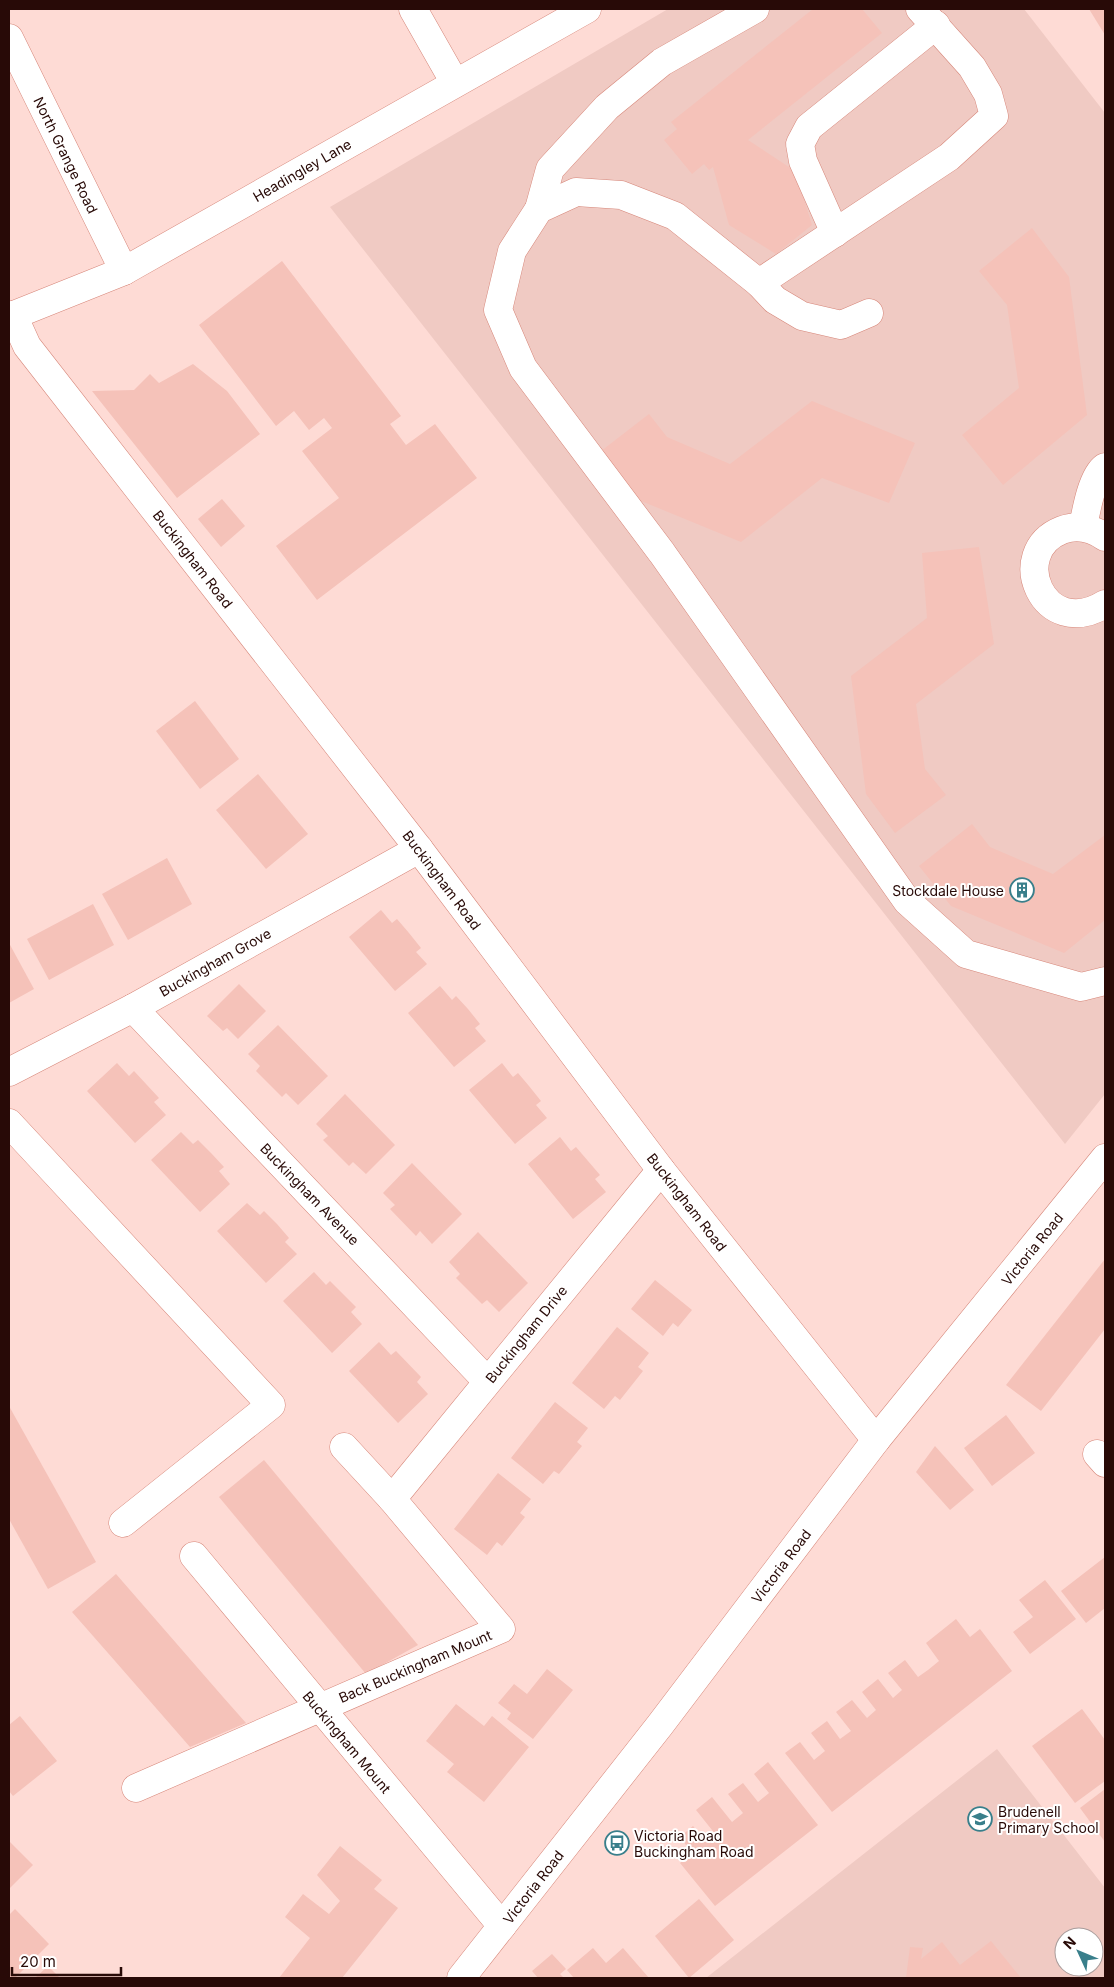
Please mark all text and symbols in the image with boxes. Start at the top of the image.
street label: North Grange Road [30,94,102,216]
street label: Headingley Lane [250,135,354,205]
street label: Buckingham Road [150,507,236,611]
street label: Buckingham Road [399,827,485,933]
building icon: Stockdale House [1009,877,1035,903]
place label: Stockdale House [892,882,1004,899]
street label: Buckingham Grove [156,924,274,1000]
street label: Buckingham Avenue [257,1140,363,1248]
street label: Buckingham Road [644,1150,730,1254]
street label: Victoria Road [998,1209,1066,1289]
street label: Buckingham Drive [481,1282,571,1386]
street label: Victoria Road [748,1526,814,1606]
street label: Back Buckingham Mount [336,1626,494,1706]
street label: Buckingham Mount [299,1688,395,1797]
place label: Brudenell Primary School [998,1803,1099,1836]
school or university icon: Brudenell Primary School [967,1806,993,1832]
place label: Victoria Road Buckingham Road [634,1827,753,1860]
bus stop icon: Victoria Road Buckingham Road [604,1830,630,1856]
street label: Victoria Road [499,1847,567,1927]
north arrow [1054,1927,1104,1977]
text: N [1059,1933,1079,1952]
scale bar [12,1944,121,1976]
text: 20 m [20,1952,56,1971]

